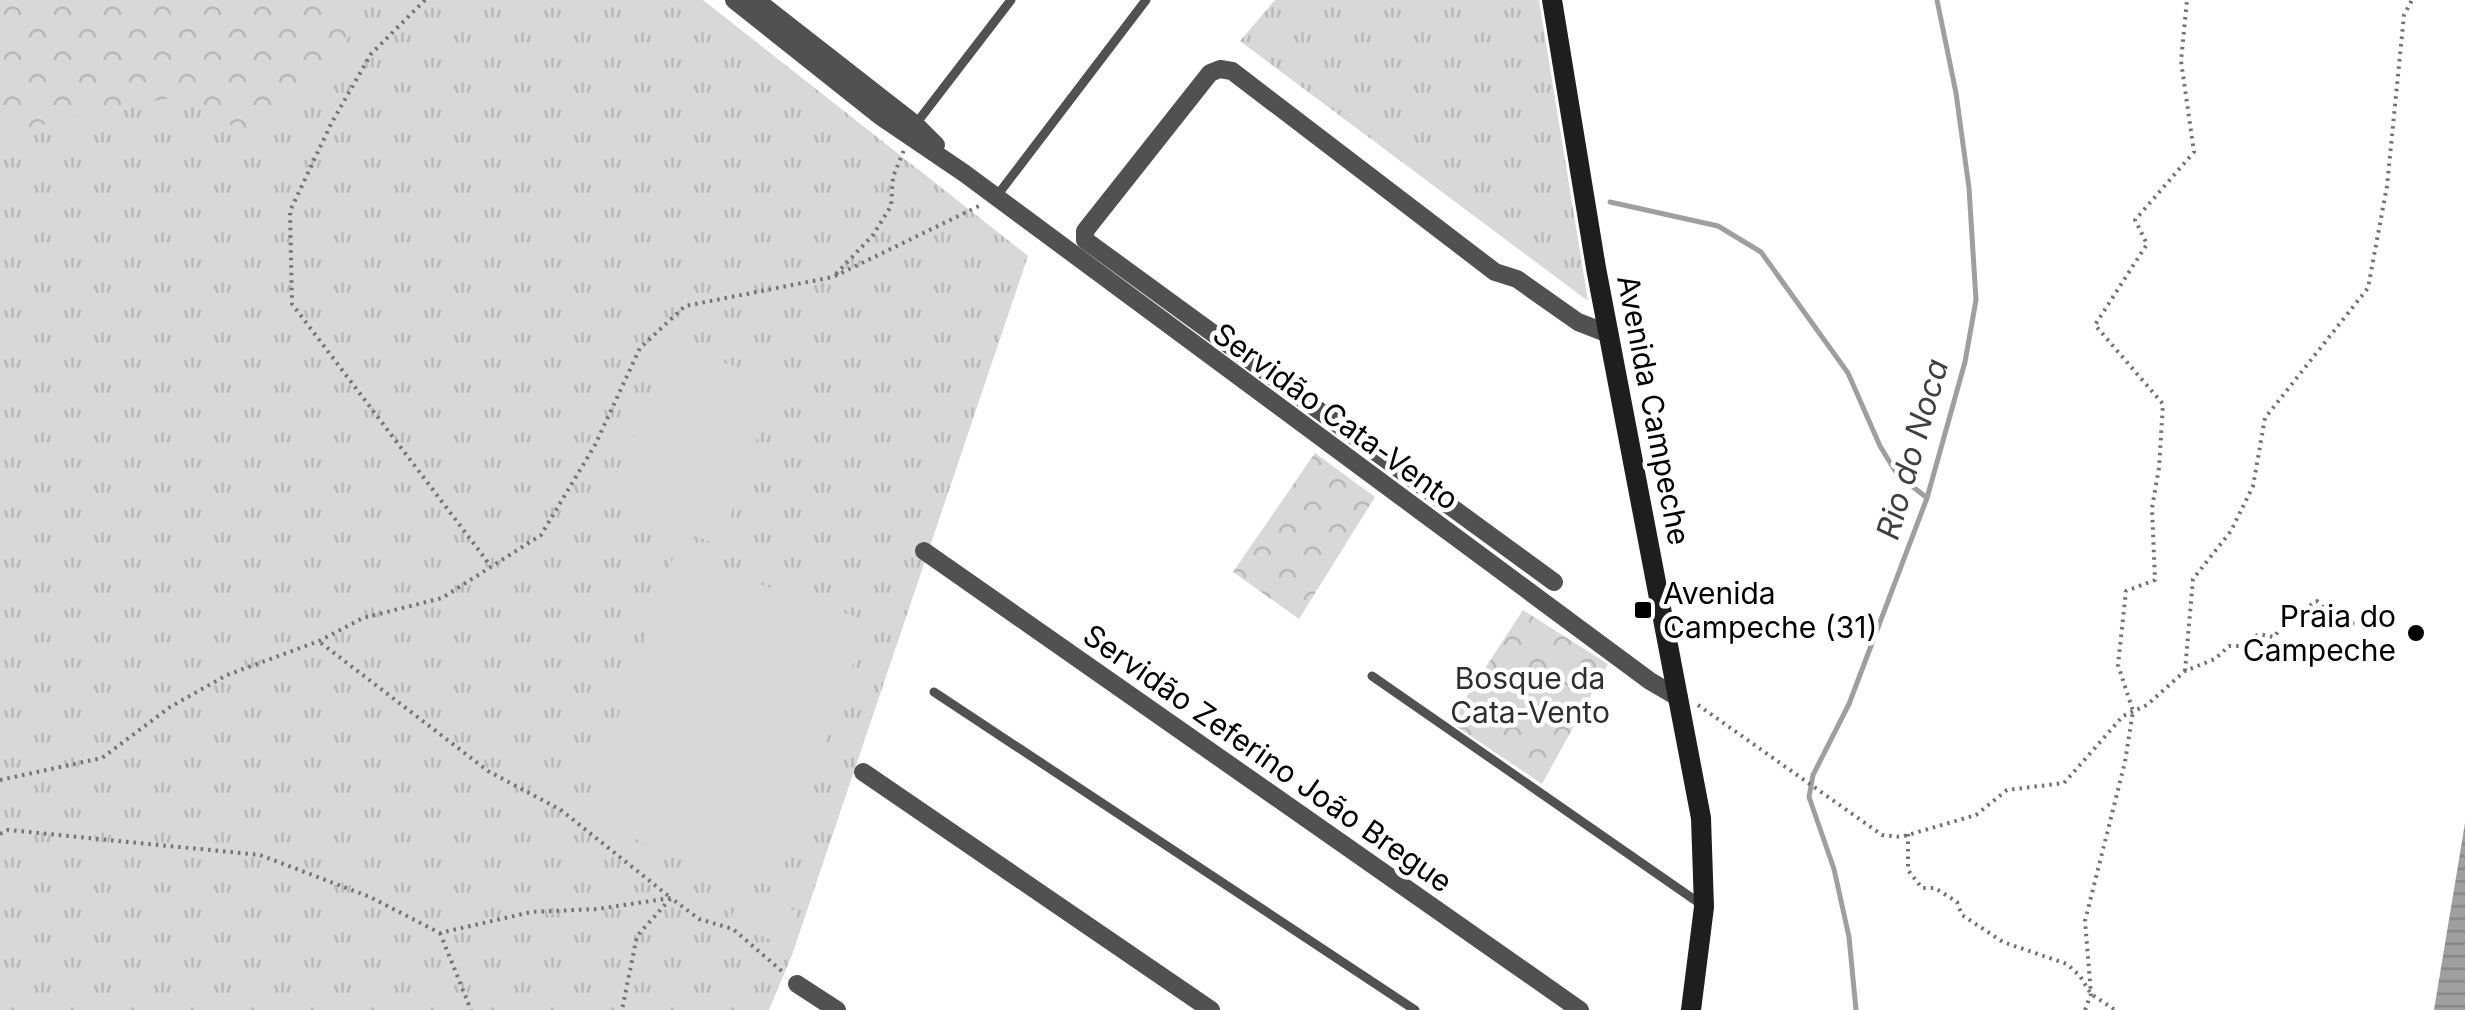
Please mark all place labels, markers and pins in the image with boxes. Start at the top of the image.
place label: Avenida Campeche (31) [1663,575,1877,645]
place label: Praia do Campeche [2243,598,2396,668]
marker: Avenida Campeche (31) [1632,599,1654,621]
marker: Praia do Campeche [2405,622,2427,644]

